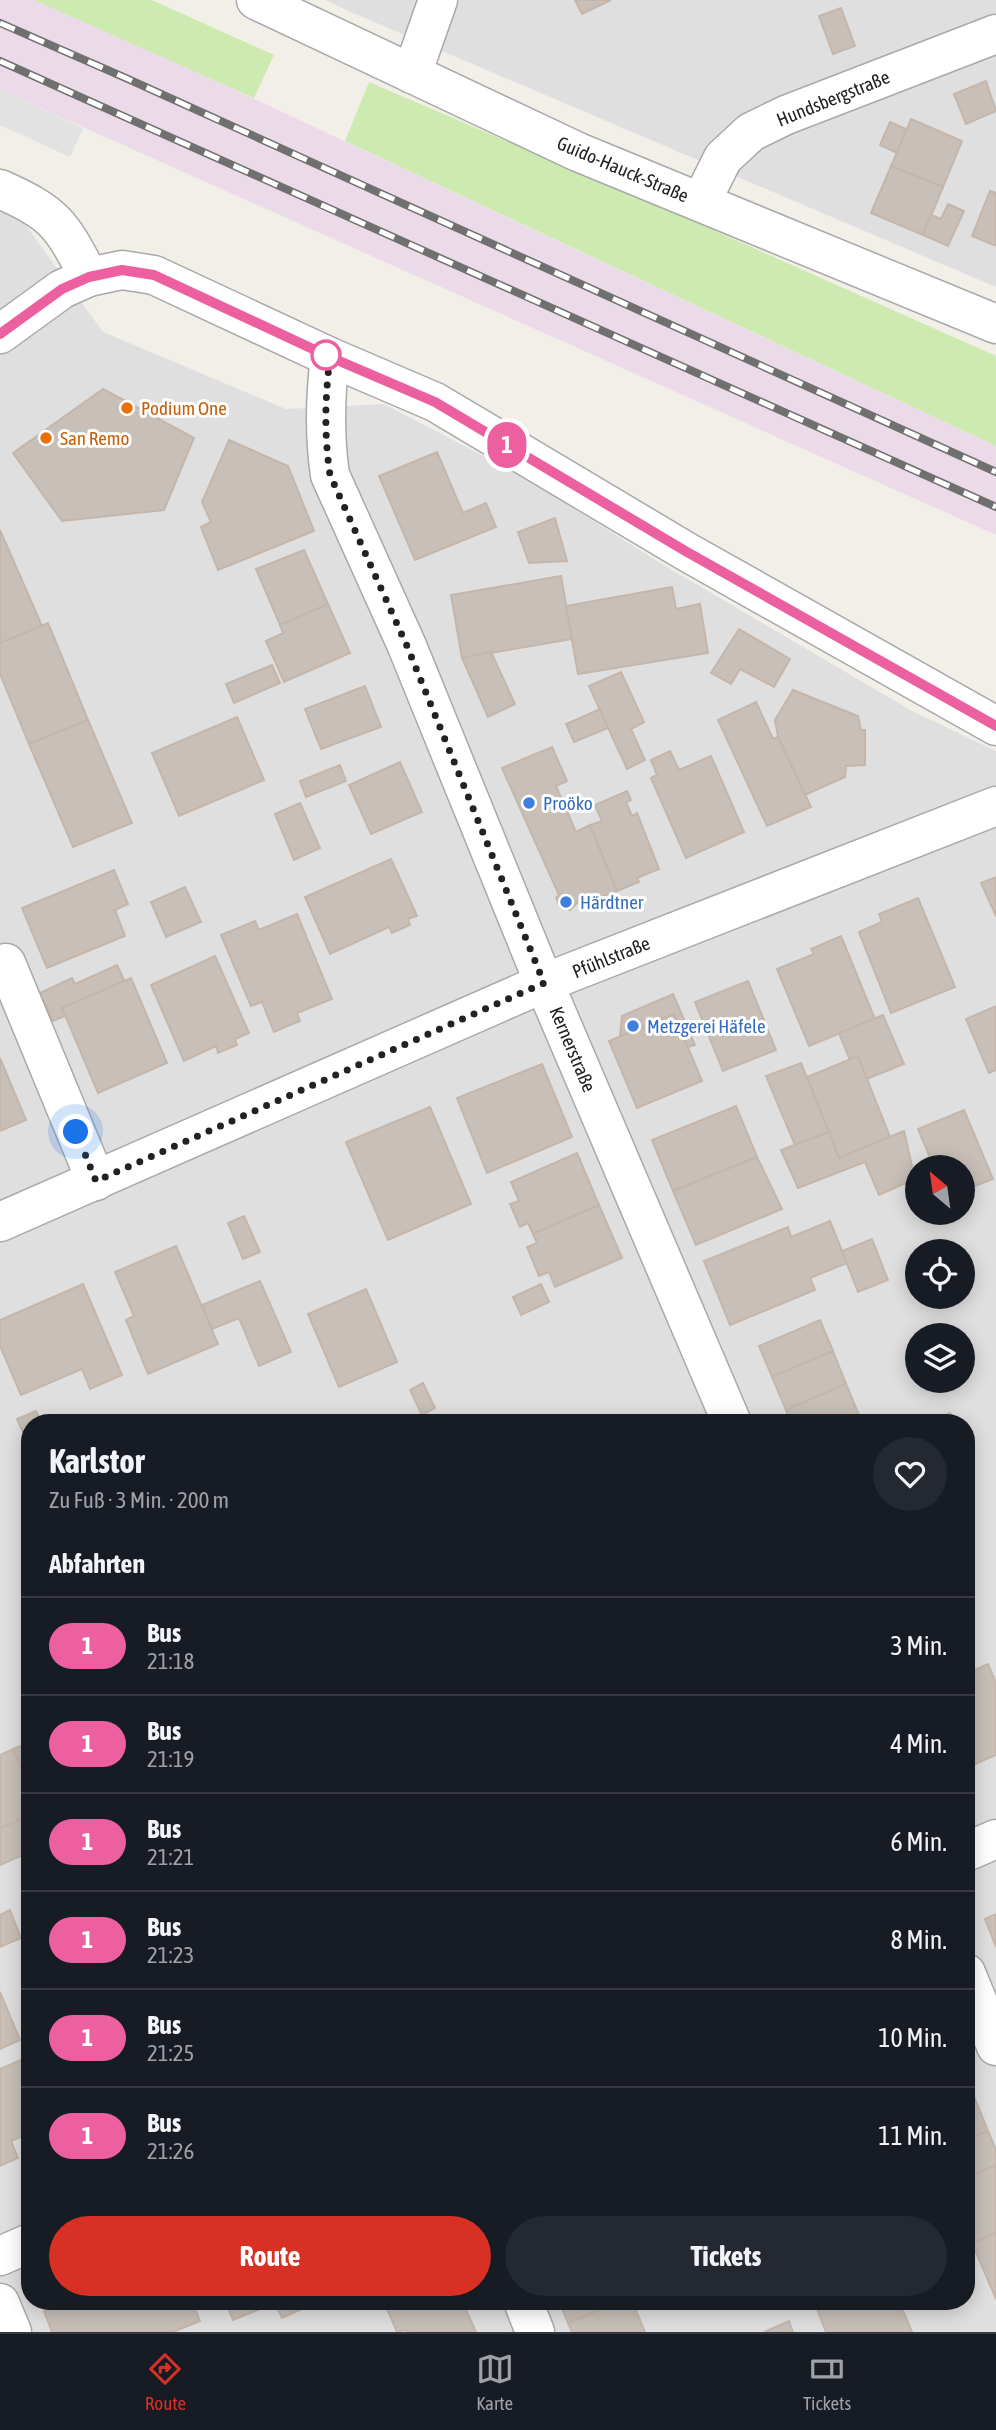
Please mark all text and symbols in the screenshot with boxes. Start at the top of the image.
street label: Hundsbergstraße [773,65,893,131]
street label: Guido-Hauck-Straße [554,131,692,207]
unlabelled marker [311,340,341,370]
place label: Podium One [141,397,227,419]
marker: Podium One [119,400,135,416]
line badge: 1 [484,422,530,468]
place label: San Remo [60,427,129,449]
marker: San Remo [38,430,54,446]
text: 1 [501,431,513,458]
place label: Proöko [543,792,593,814]
marker: Proöko [521,795,537,811]
place label: Härdtner [580,891,644,913]
marker: Härdtner [558,894,574,910]
street label: Pfühlstraße [569,931,653,983]
street label: Kernerstraße [545,1003,601,1095]
place label: Metzgerei Häfele [647,1015,766,1037]
marker: Metzgerei Häfele [625,1018,641,1034]
your location [58,1114,93,1149]
north arrow [905,1155,975,1225]
map controls [905,1155,975,1393]
button: locate [905,1239,975,1309]
button: layers [905,1323,975,1393]
button: heart [873,1437,947,1511]
text: Karlstor [49,1442,144,1480]
text: Zu Fuß · 3 Min. · 200 m [49,1487,229,1513]
text: Abfahrten [49,1549,145,1579]
text: Bus [147,1618,181,1648]
text: 3 Min. [891,1631,947,1661]
text: 1 [82,1632,93,1659]
text: 21:18 [147,1648,194,1674]
text: Bus [147,1716,181,1746]
text: 4 Min. [891,1729,947,1759]
text: 1 [82,1730,93,1757]
text: 21:19 [147,1746,194,1772]
text: Bus [147,1814,181,1844]
text: 6 Min. [891,1827,947,1857]
text: 1 [82,1828,93,1855]
text: 21:21 [147,1844,194,1870]
text: Bus [147,1912,181,1942]
text: 8 Min. [891,1925,947,1955]
text: 1 [82,1926,93,1953]
text: 21:23 [147,1942,194,1968]
text: Bus [147,2010,181,2040]
text: 10 Min. [878,2023,947,2053]
text: 1 [82,2024,93,2051]
text: 21:25 [147,2040,194,2066]
text: Bus [147,2108,181,2138]
text: 11 Min. [878,2121,947,2151]
text: 1 [82,2122,93,2149]
text: 21:26 [147,2138,194,2164]
button: Route [49,2216,491,2296]
button: Tickets [505,2216,947,2296]
tab: Route [145,2350,186,2414]
tab: Karte [476,2350,514,2414]
tab: Tickets [803,2350,851,2414]

